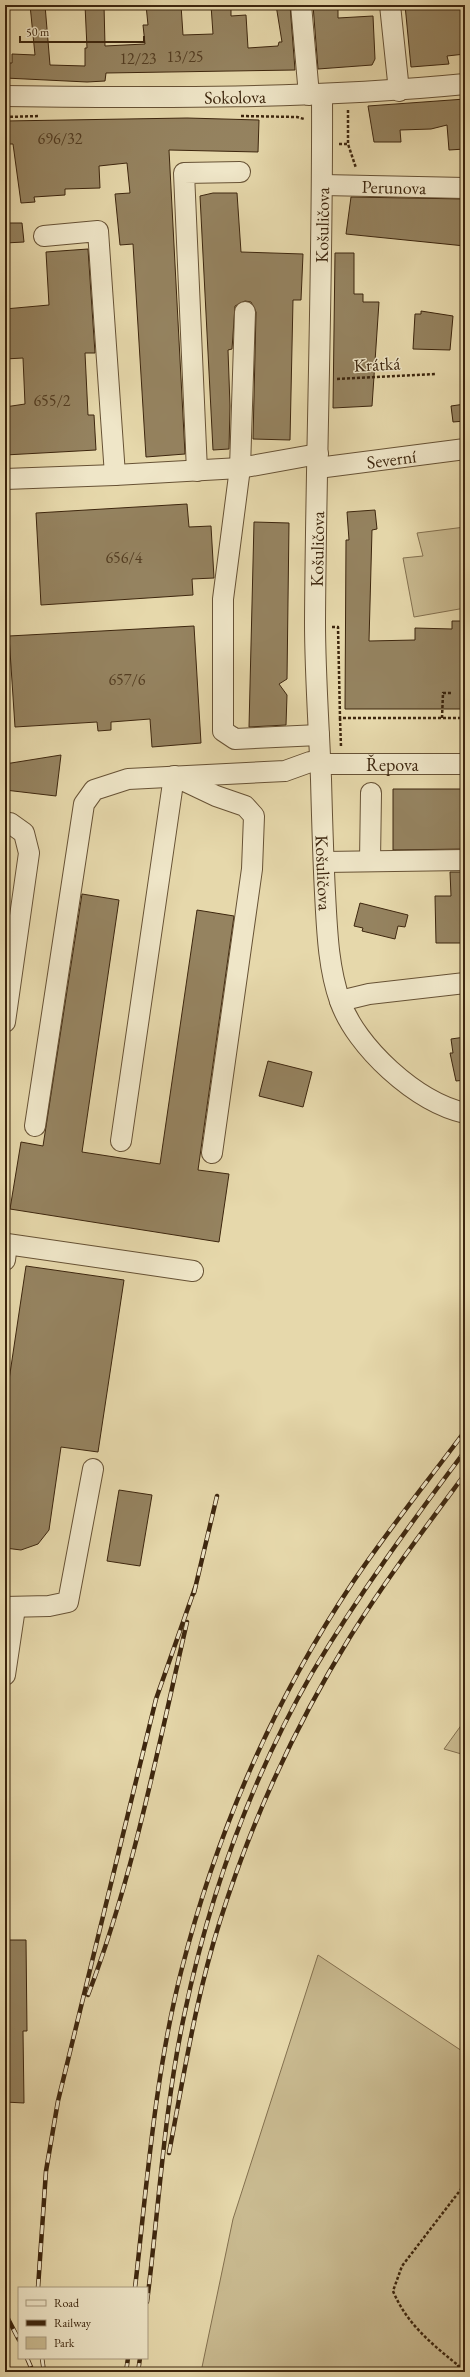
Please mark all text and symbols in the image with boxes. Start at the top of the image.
scale bar [20,18,144,44]
text: 50 m [26,24,50,40]
house number: 13/25 [166,46,204,67]
house number: 12/23 [119,48,157,69]
street label: Sokolova [204,84,267,108]
house number: 696/32 [38,128,83,149]
street label: Perunova [361,174,427,199]
street label: Košuličova [310,186,334,263]
street label: Krátká [353,351,402,377]
house number: 655/2 [33,390,71,411]
street label: Severní [365,444,418,473]
street label: Košuličova [305,510,329,587]
house number: 656/4 [105,547,143,568]
house number: 657/6 [108,669,146,690]
street label: Řepova [366,753,420,776]
street label: Košuličova [311,835,337,912]
legend [18,2287,148,2359]
text: Road [54,2295,80,2311]
text: Railway [54,2315,92,2331]
text: Park [54,2335,75,2351]

